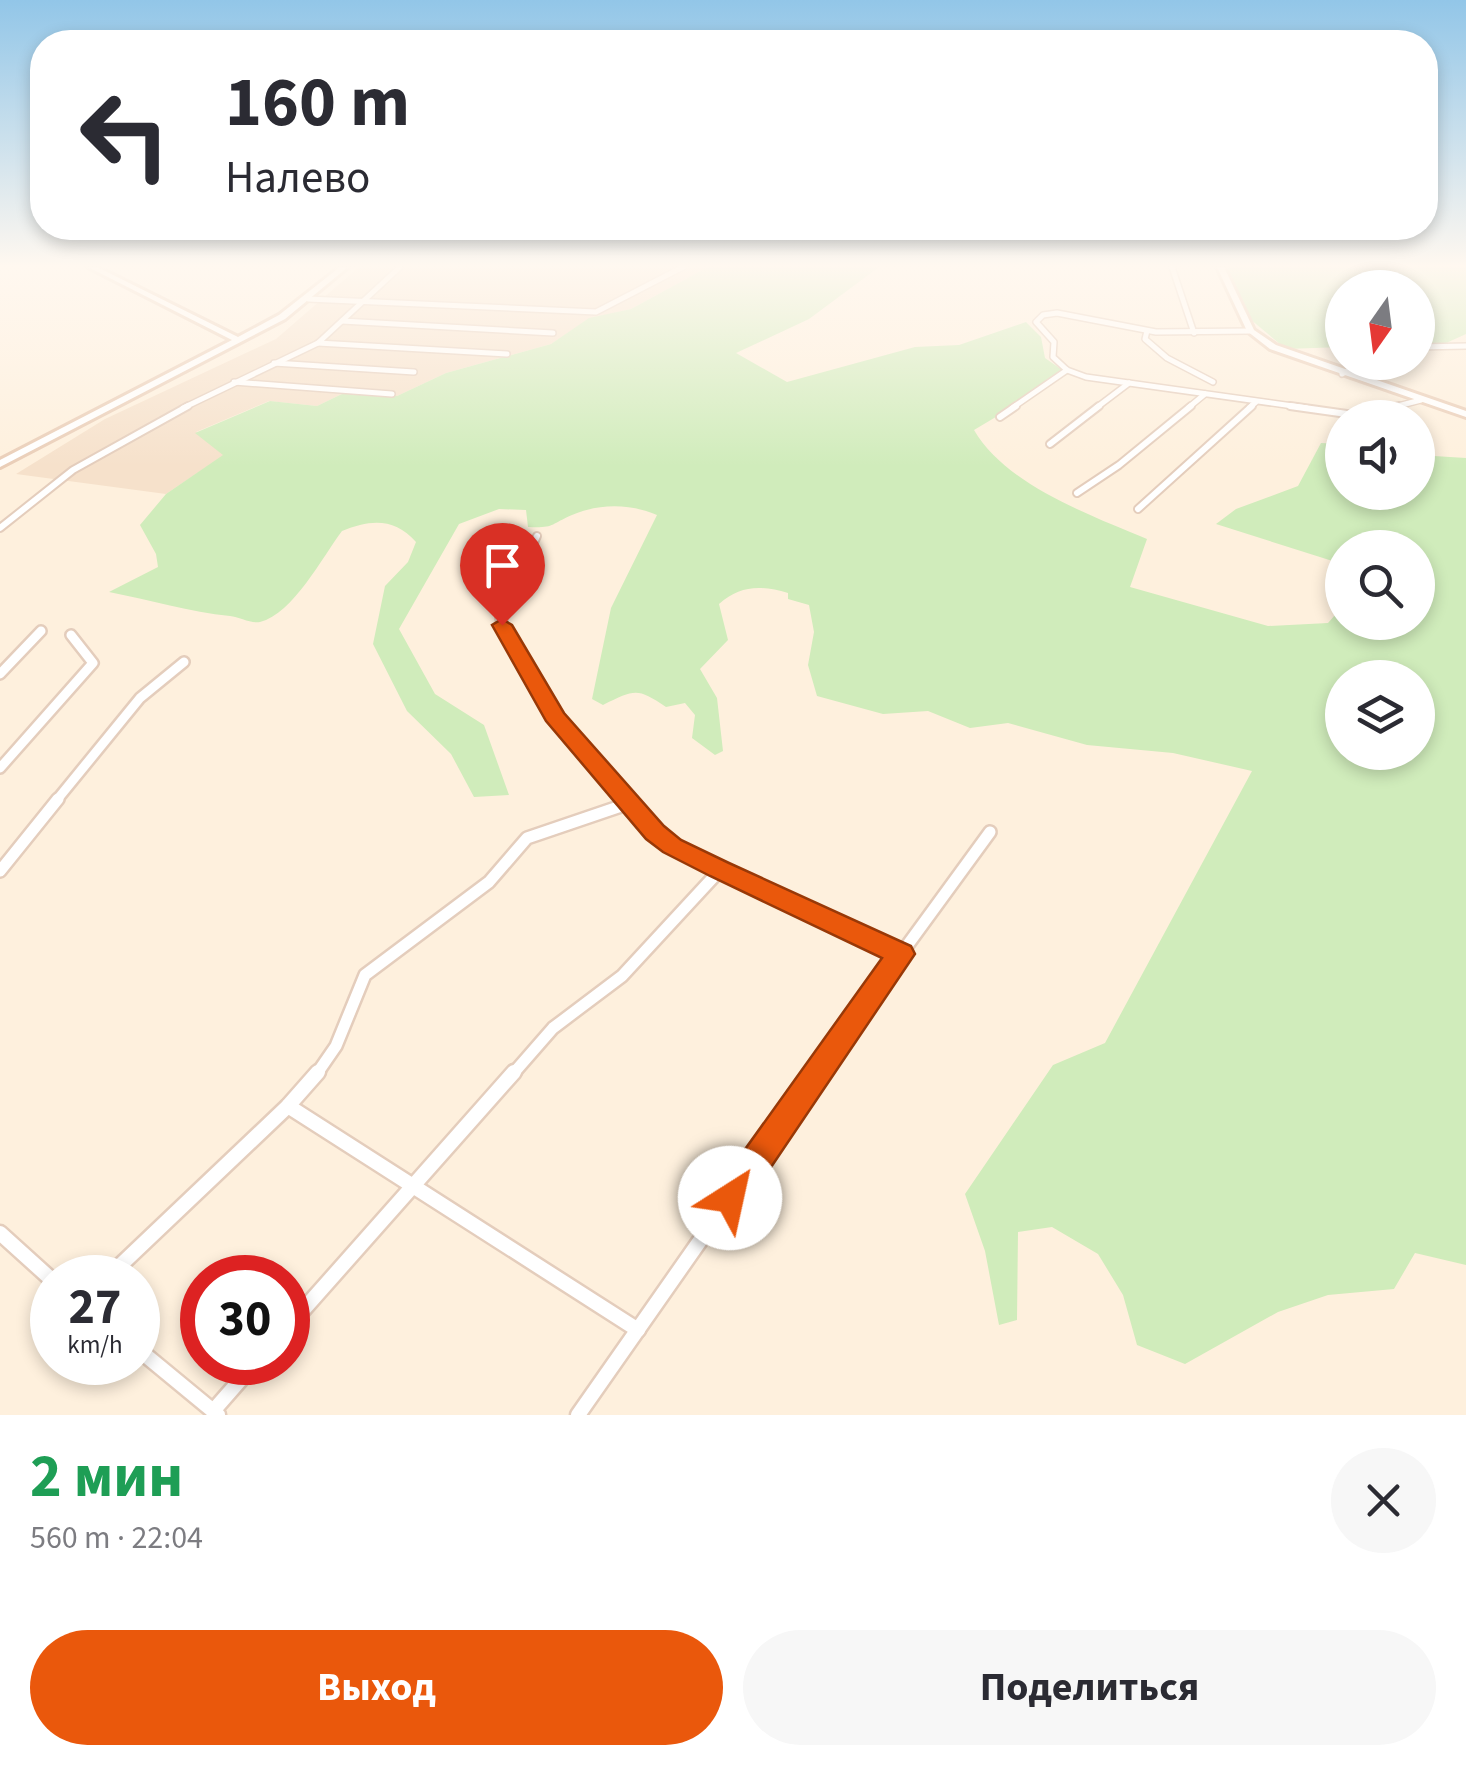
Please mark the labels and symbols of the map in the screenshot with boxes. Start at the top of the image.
north arrow [1325,270,1435,380]
pin [460,523,545,626]
position arrow [678,1146,782,1250]
speed limit sign: 30 [180,1255,310,1385]

